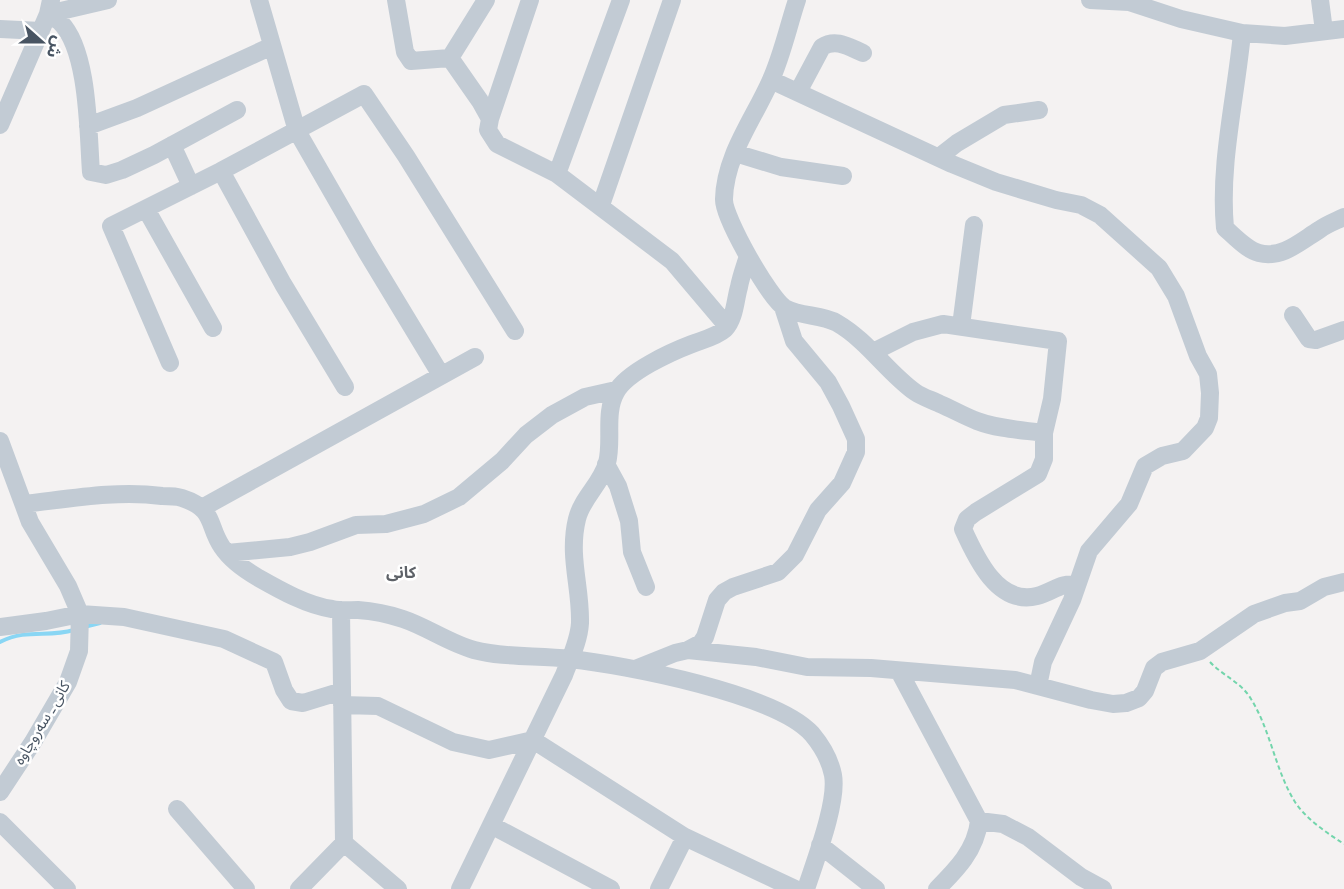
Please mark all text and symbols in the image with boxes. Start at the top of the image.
north arrow [12,12,72,72]
text: ش [43,34,68,61]
district label: کانی [386,563,417,582]
street label: کانی ـ سەروچاوە [10,677,75,768]

